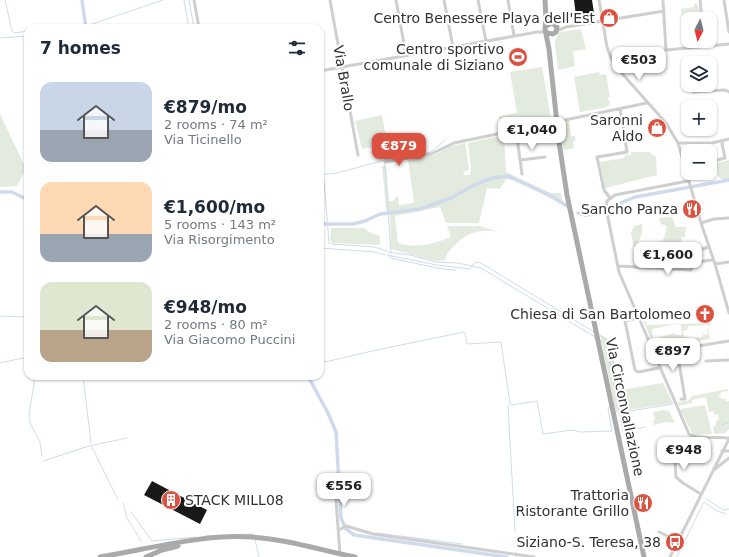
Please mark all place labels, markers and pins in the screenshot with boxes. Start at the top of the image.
shop icon: Centro Benessere Playa dell'Est [598,7,620,29]
place label: Centro Benessere Playa dell'Est [373,10,596,26]
place label: Centro sportivo comunale di Siziano [364,41,504,73]
sports icon: Centro sportivo comunale di Siziano [507,46,529,68]
pin: €503 [615,47,663,81]
place label: Saronni Aldo [590,112,643,144]
pin: €1,040 [499,117,565,151]
shop icon: Saronni Aldo [646,117,668,139]
pin: €879 [375,133,423,167]
restaurant icon: Sancho Panza [681,198,703,220]
place label: Sancho Panza [581,201,678,217]
pin: €1,600 [635,242,701,276]
church icon: Chiesa di San Bartolomeo [694,303,716,325]
place label: Chiesa di San Bartolomeo [510,306,691,322]
pin: €897 [649,338,697,372]
pin: €948 [660,437,708,471]
pin: €556 [320,473,368,507]
place label: Trattoria Ristorante Grillo [515,487,629,519]
building icon: STACK MILL08 [160,489,182,511]
place label: STACK MILL08 [185,492,284,508]
restaurant icon: Trattoria Ristorante Grillo [632,492,654,514]
bus stop icon: Siziano-S. Teresa, 38 [664,531,686,553]
place label: Siziano-S. Teresa, 38 [516,534,661,550]

